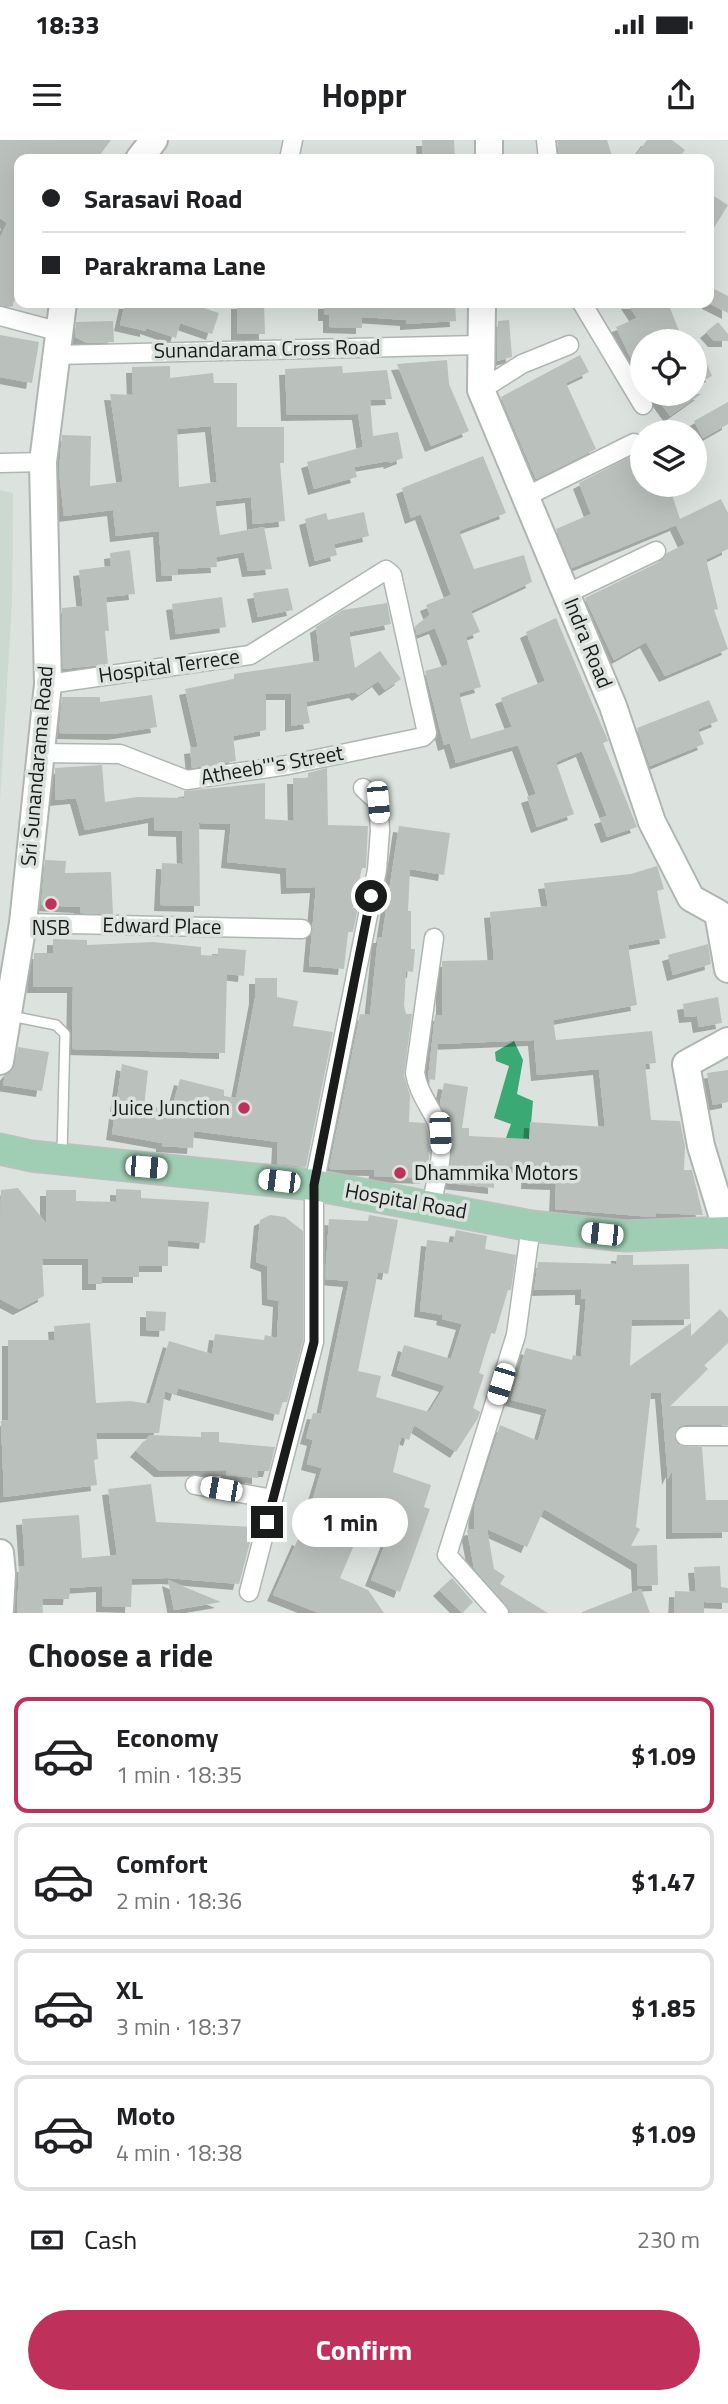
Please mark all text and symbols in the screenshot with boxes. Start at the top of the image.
text: 18:33 [35,5,100,44]
text: Hoppr [321,71,407,119]
icon: menu [28,76,66,114]
icon: share [662,76,700,114]
text: Sarasavi Road [84,179,242,218]
text: Parakrama Lane [84,246,266,285]
map controls [630,329,707,497]
button: locate [630,329,707,406]
street label: Sunandarama Cross Road [153,330,381,366]
button: layers [630,420,707,497]
street label: Indra Road [556,592,622,693]
street label: Hospital Terrece [96,639,242,691]
street label: Sri Sunandarama Road [11,664,61,867]
street label: Atheeb'''s Street [198,736,346,792]
car [366,780,391,824]
route start [355,880,387,912]
marker: NSB [43,896,59,912]
street label: Edward Place [102,908,222,942]
place label: NSB [32,911,70,943]
place label: Juice Junction [112,1091,230,1123]
marker: Juice Junction [236,1100,252,1116]
car [429,1111,452,1155]
car [125,1155,168,1179]
place label: Dhammika Motors [414,1156,578,1188]
marker: Dhammika Motors [392,1165,408,1181]
car [257,1168,302,1194]
street label: Hospital Road [343,1174,470,1226]
car [581,1221,624,1247]
car [485,1361,518,1407]
car [199,1475,244,1503]
callout: 1 min [292,1498,407,1546]
text: 1 min [322,1505,378,1540]
route end [251,1506,283,1538]
text: Choose a ride [28,1631,213,1679]
text: Economy [116,1718,218,1757]
icon: car [32,1724,95,1787]
text: $1.09 [631,1736,696,1775]
text: 1 min · 18:35 [116,1757,242,1792]
text: Comfort [116,1844,208,1883]
icon: car [32,1850,95,1913]
text: $1.47 [631,1862,696,1901]
text: 2 min · 18:36 [116,1883,242,1918]
text: XL [116,1970,143,2009]
icon: car [32,1976,95,2039]
text: $1.85 [631,1988,696,2027]
text: 3 min · 18:37 [116,2009,242,2044]
text: Moto [116,2096,175,2135]
icon: car [32,2102,95,2165]
text: $1.09 [631,2114,696,2153]
text: 4 min · 18:38 [116,2135,242,2170]
text: Cash [84,2220,137,2259]
icon: cash [28,2221,66,2259]
text: 230 m [637,2222,700,2257]
button: Confirm [28,2310,700,2390]

